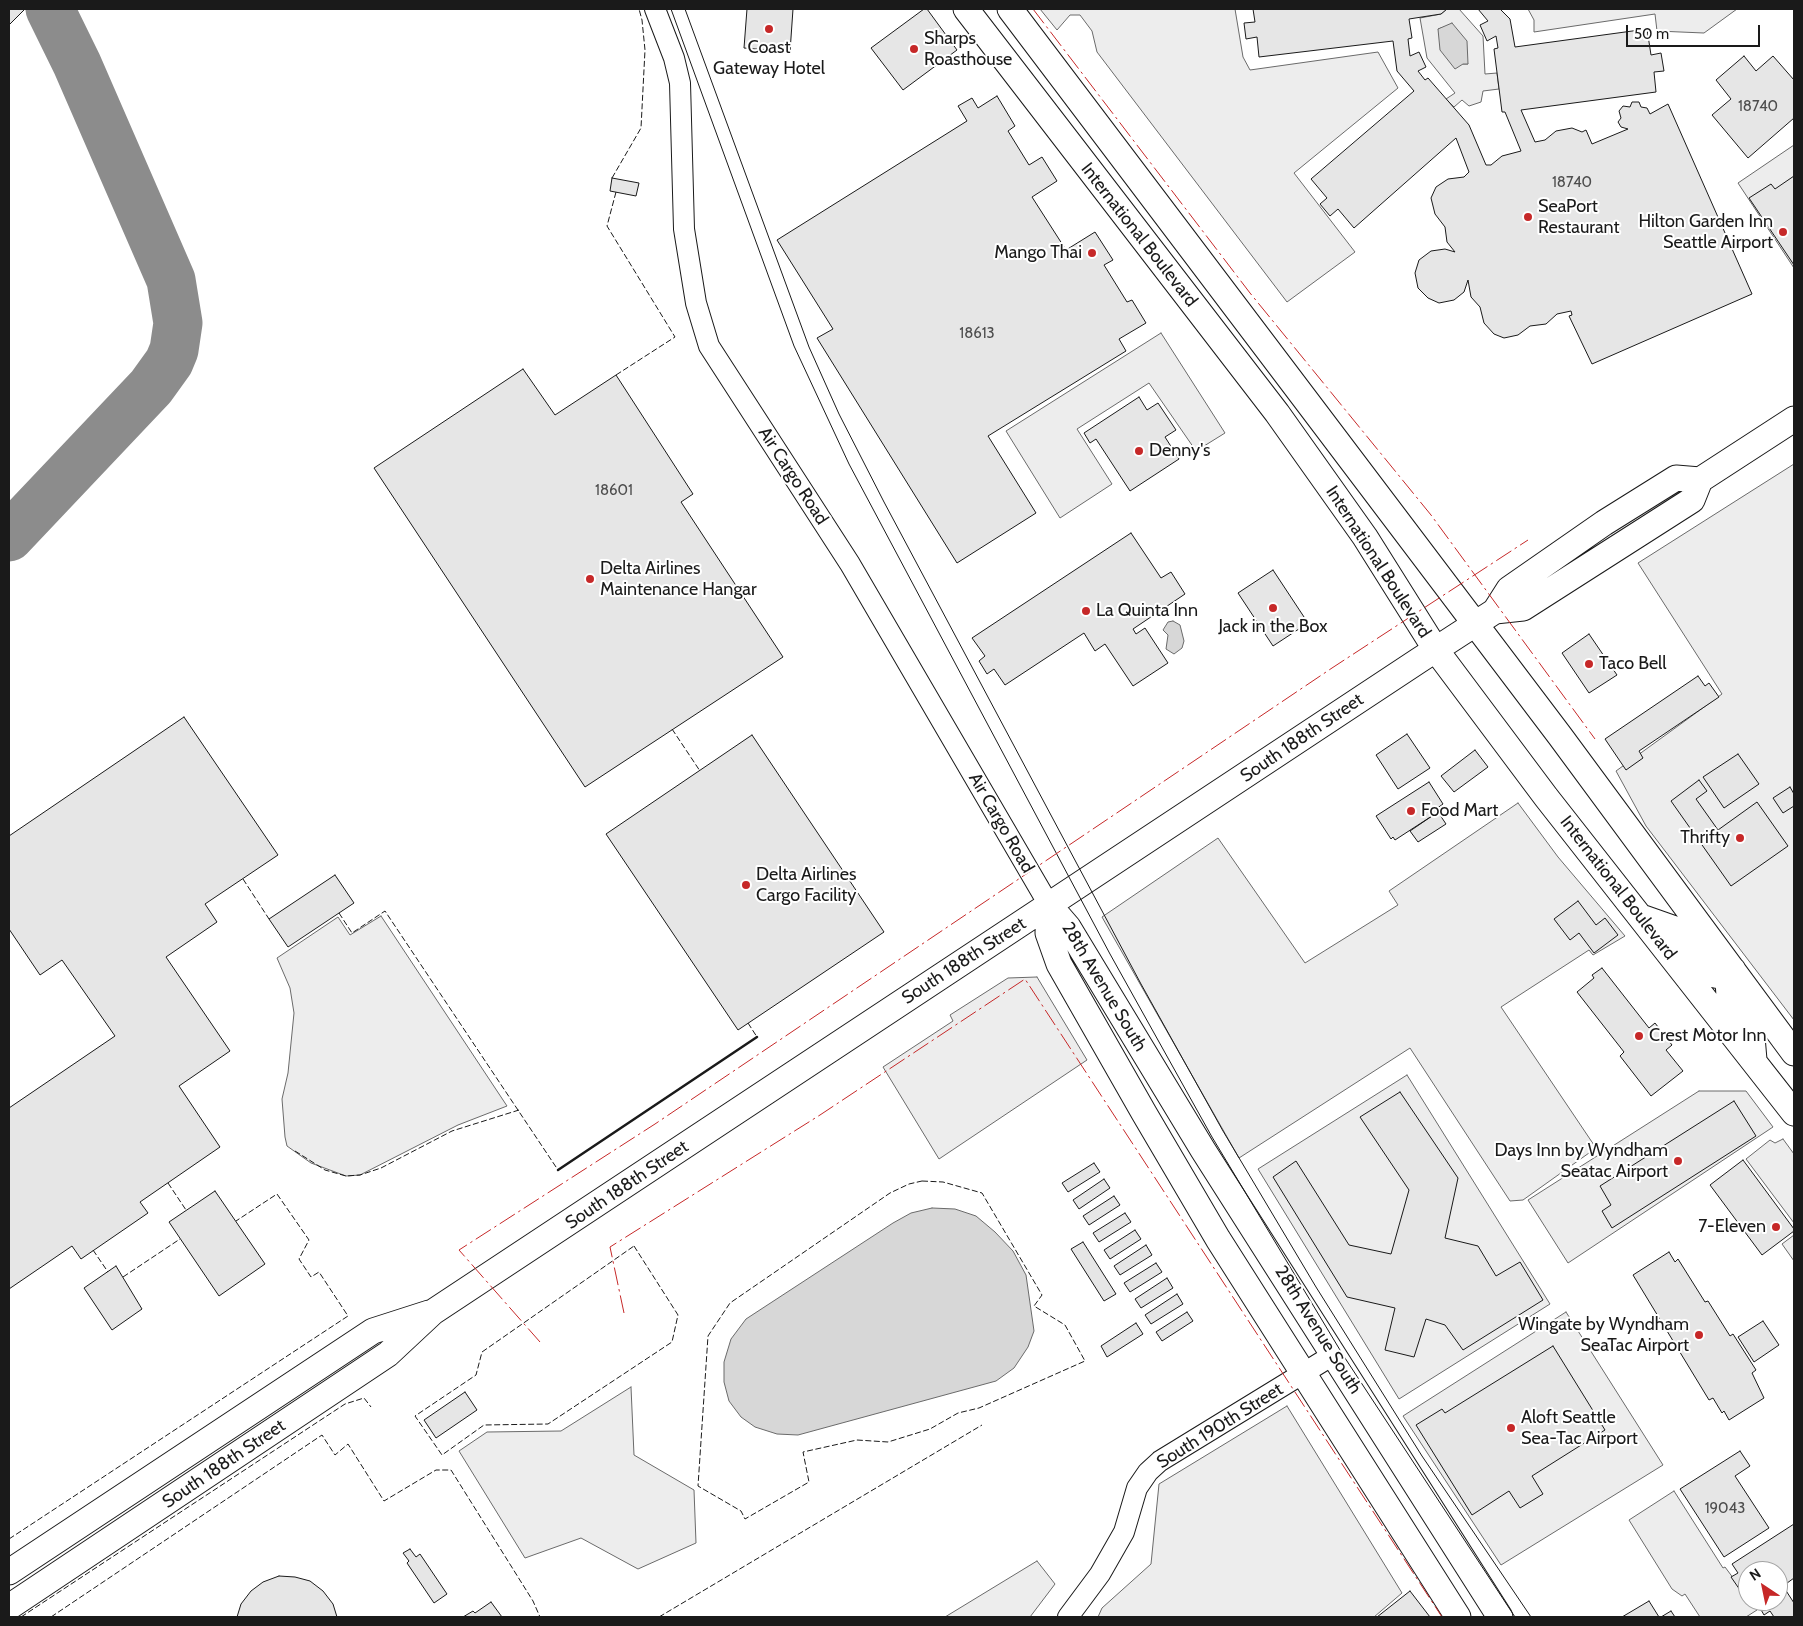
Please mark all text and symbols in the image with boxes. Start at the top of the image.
scale bar [1628,15,1762,47]
marker: Coast Gateway Hotel [763,23,775,35]
text: 50 m [1634,25,1669,43]
place label: Sharps Roasthouse [924,28,1012,70]
place label: Coast Gateway Hotel [713,37,825,80]
marker: Sharps Roasthouse [908,43,920,55]
house number: 18740 [1738,98,1778,116]
street label: International Boulevard [1076,159,1202,311]
house number: 18740 [1552,174,1592,192]
place label: SeaPort Restaurant [1538,196,1620,238]
marker: SeaPort Restaurant [1522,211,1534,223]
place label: Hilton Garden Inn Seattle Airport [1638,211,1773,253]
marker: Hilton Garden Inn Seattle Airport [1777,226,1789,238]
place label: Mango Thai [994,242,1082,264]
marker: Mango Thai [1086,247,1098,259]
house number: 18613 [959,325,995,343]
street label: Air Cargo Road [753,423,833,529]
place label: Denny's [1149,440,1210,462]
marker: Denny's [1133,445,1145,457]
house number: 18601 [595,482,633,500]
street label: International Boulevard [1321,482,1435,642]
place label: Delta Airlines Maintenance Hangar [600,558,757,600]
marker: Delta Airlines Maintenance Hangar [584,573,596,585]
place label: La Quinta Inn [1096,600,1198,622]
marker: Jack in the Box [1267,602,1279,614]
marker: La Quinta Inn [1080,605,1092,617]
place label: Jack in the Box [1218,616,1328,638]
place label: Taco Bell [1599,653,1667,675]
marker: Taco Bell [1583,658,1595,670]
street label: South 188th Street [1236,689,1368,787]
street label: Air Cargo Road [964,769,1038,877]
place label: Food Mart [1421,800,1498,822]
marker: Food Mart [1405,805,1417,817]
street label: International Boulevard [1555,812,1681,964]
place label: Thrifty [1680,827,1730,849]
marker: Thrifty [1734,832,1746,844]
place label: Delta Airlines Cargo Facility [756,864,856,906]
marker: Delta Airlines Cargo Facility [740,879,752,891]
street label: South 188th Street [898,913,1030,1009]
street label: 28th Avenue South [1057,918,1151,1056]
place label: Crest Motor Inn [1649,1025,1767,1047]
marker: Crest Motor Inn [1633,1030,1645,1042]
street label: South 188th Street [561,1136,693,1234]
place label: Days Inn by Wyndham Seatac Airport [1495,1140,1668,1182]
marker: Days Inn by Wyndham Seatac Airport [1672,1155,1684,1167]
place label: 7-Eleven [1698,1216,1766,1238]
marker: 7-Eleven [1770,1221,1782,1233]
street label: 28th Avenue South [1270,1262,1366,1398]
place label: Wingate by Wyndham SeaTac Airport [1518,1314,1689,1356]
marker: Wingate by Wyndham SeaTac Airport [1693,1329,1705,1341]
street label: South 190th Street [1153,1379,1287,1473]
place label: Aloft Seattle Sea-Tac Airport [1521,1407,1638,1450]
street label: South 188th Street [158,1415,290,1513]
marker: Aloft Seattle Sea-Tac Airport [1505,1422,1517,1434]
house number: 19043 [1705,1500,1745,1518]
north arrow [1738,1561,1788,1611]
text: N [1746,1564,1764,1585]

